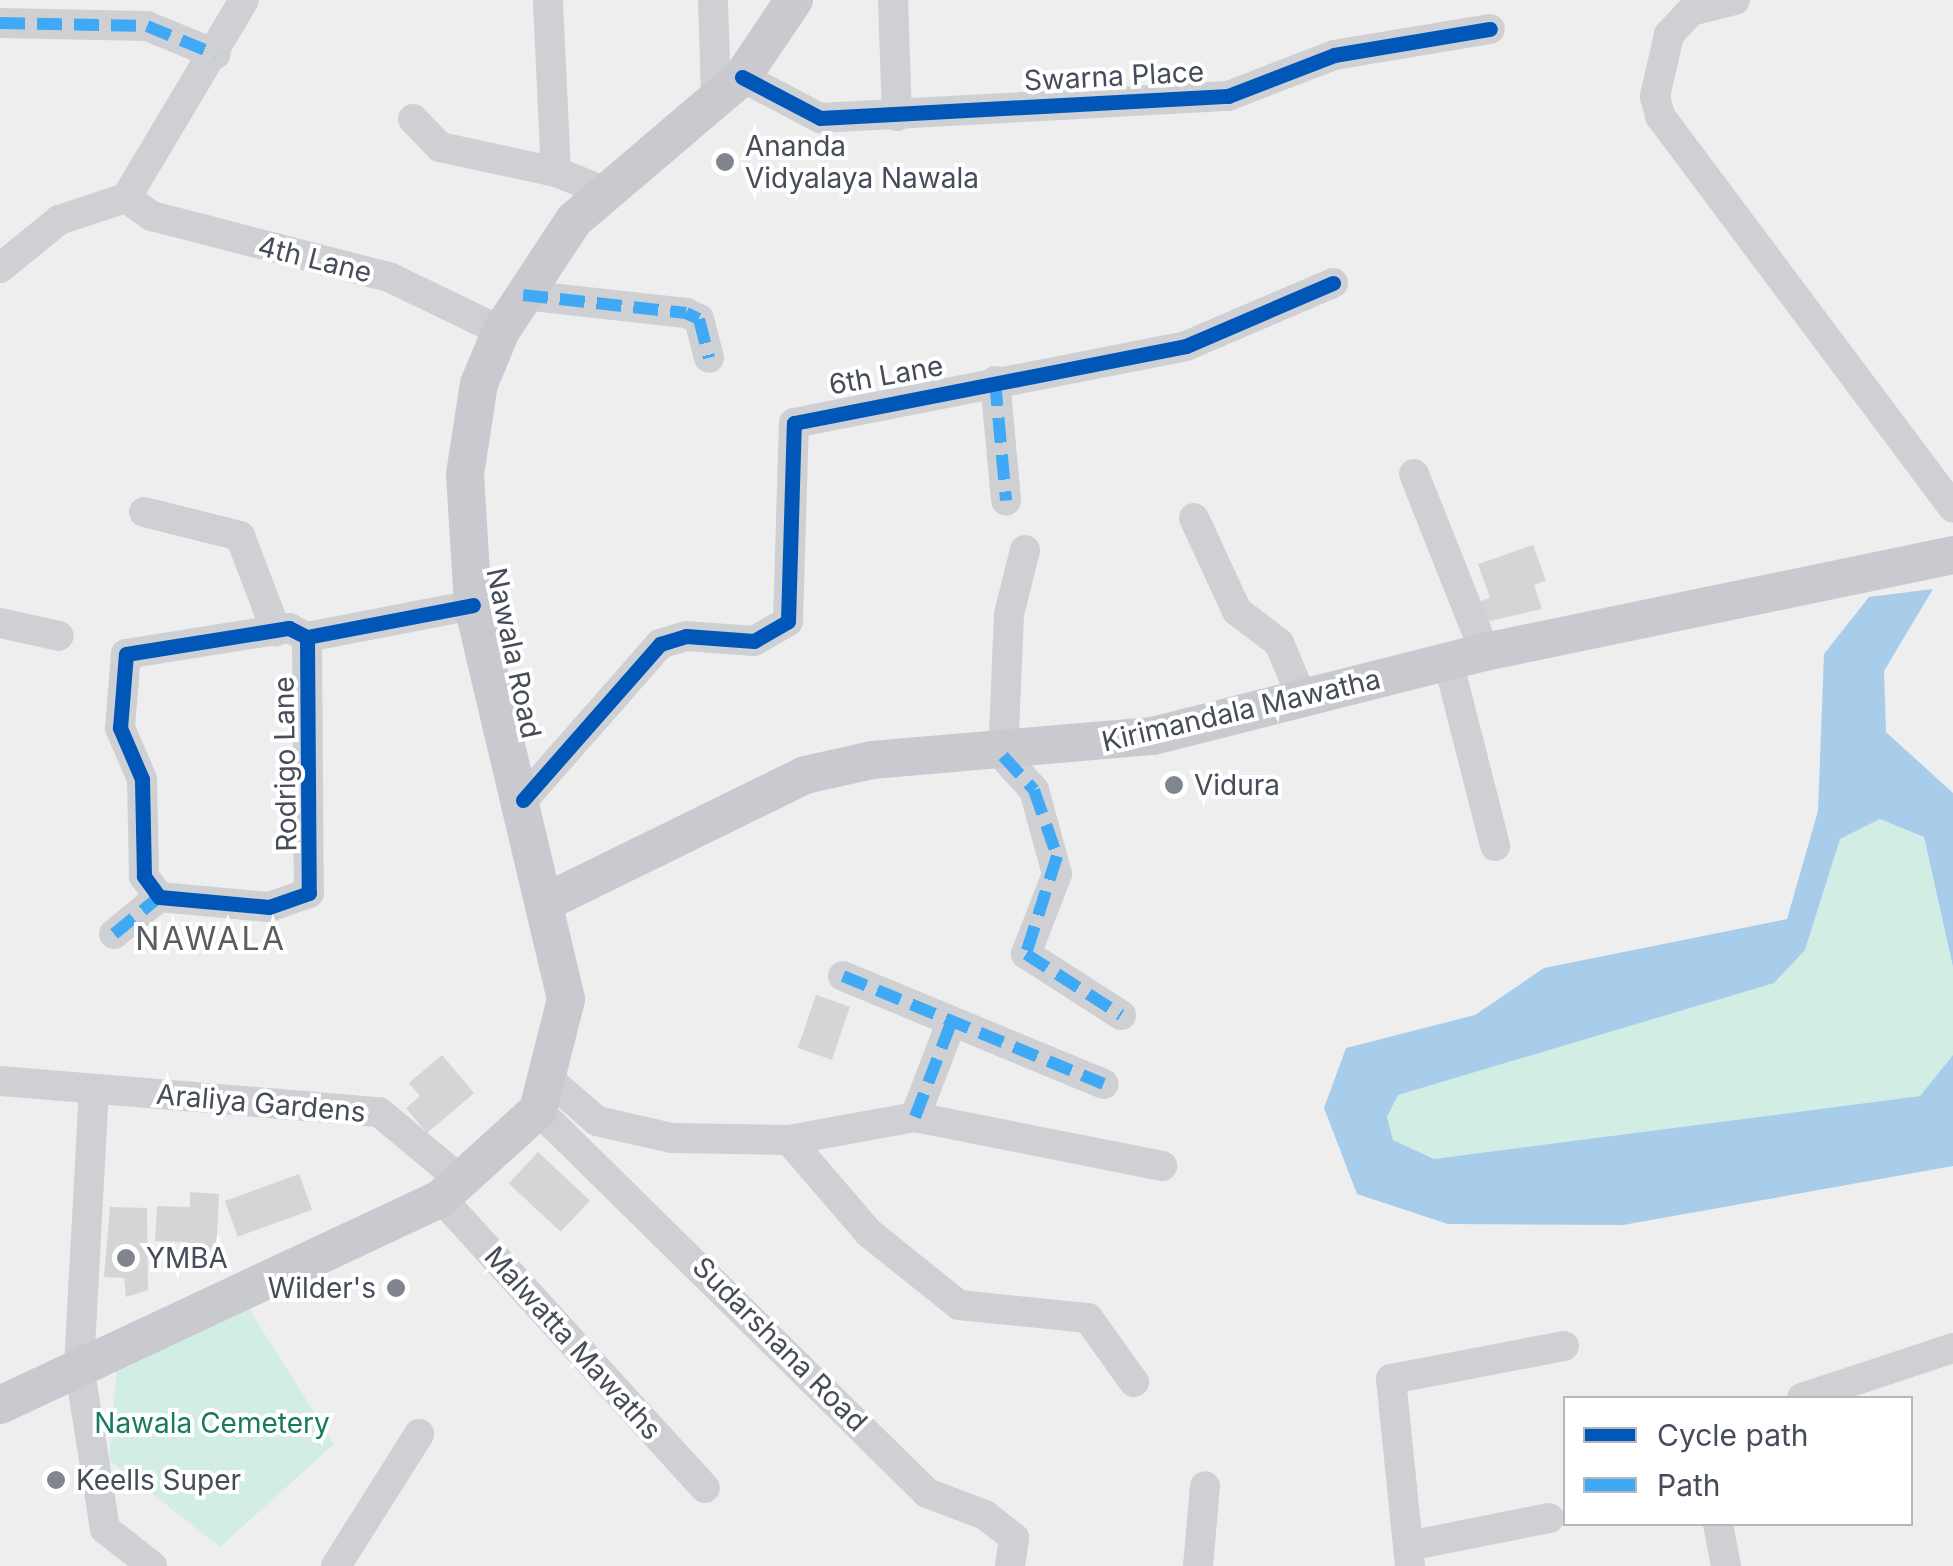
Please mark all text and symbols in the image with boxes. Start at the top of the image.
street label: Swarna Place [1023,55,1205,97]
place label: Ananda Vidyalaya Nawala [745,129,979,195]
marker: Ananda Vidyalaya Nawala [714,151,736,173]
street label: 4th Lane [255,229,375,289]
street label: 6th Lane [826,348,946,402]
street label: Nawala Road [480,565,548,741]
street label: Kirimandala Mawatha [1098,662,1384,758]
street label: Rodrigo Lane [267,676,303,852]
place label: Vidura [1194,768,1280,802]
marker: Vidura [1163,774,1185,796]
district label: NAWALA [135,920,287,958]
street label: Araliya Gardens [155,1077,367,1129]
street label: Malwatta Mawaths [478,1240,668,1446]
place label: YMBA [146,1241,228,1275]
marker: YMBA [115,1247,137,1269]
street label: Sudarshana Road [686,1250,874,1438]
place label: Wilder's [268,1271,376,1305]
marker: Wilder's [385,1277,407,1299]
legend [1563,1396,1913,1526]
park label: Nawala Cemetery [94,1406,330,1440]
text: Cycle path [1657,1417,1809,1453]
place label: Keells Super [76,1463,241,1497]
text: Path [1657,1467,1721,1503]
marker: Keells Super [45,1469,67,1491]

